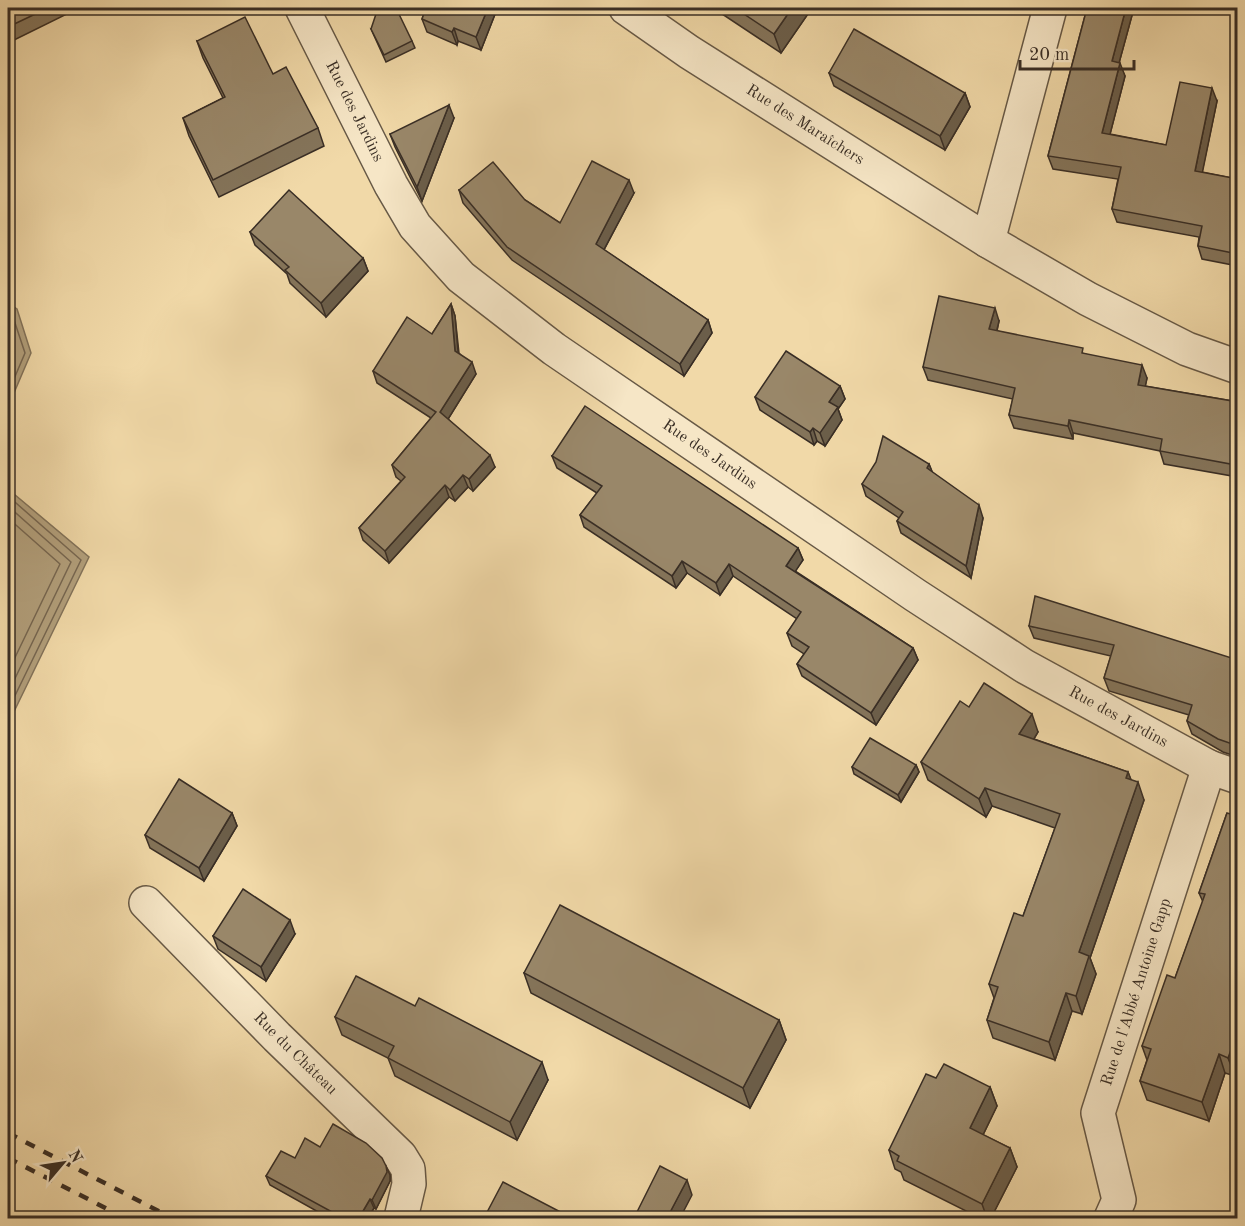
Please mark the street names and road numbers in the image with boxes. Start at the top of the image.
street label: Rue des Jardins [322,59,386,165]
street label: Rue des Maraîchers [743,82,867,168]
street label: Rue des Jardins [659,417,760,493]
street label: Rue des Jardins [1066,684,1170,751]
street label: Rue de l'Abbé Antoine Gapp [1099,896,1174,1088]
street label: Rue du Château [250,1010,340,1098]

